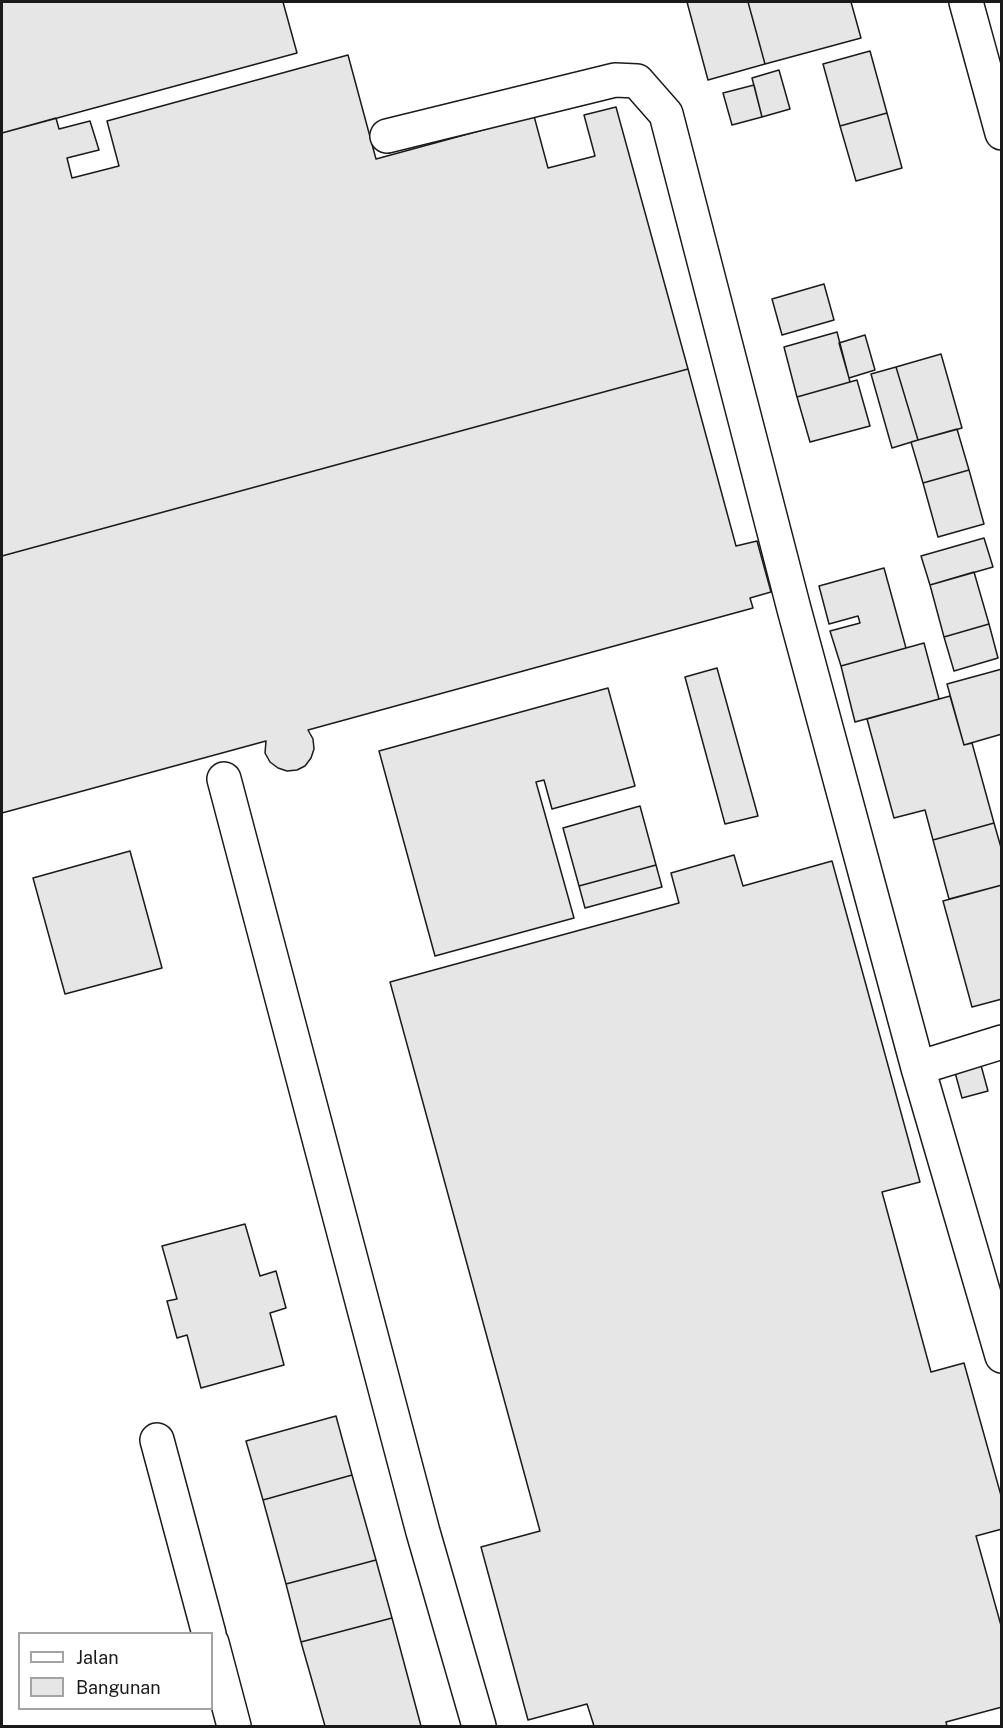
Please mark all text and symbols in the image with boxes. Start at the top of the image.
legend [18,1632,213,1710]
text: Jalan [76,1647,119,1668]
text: Bangunan [76,1677,161,1698]

